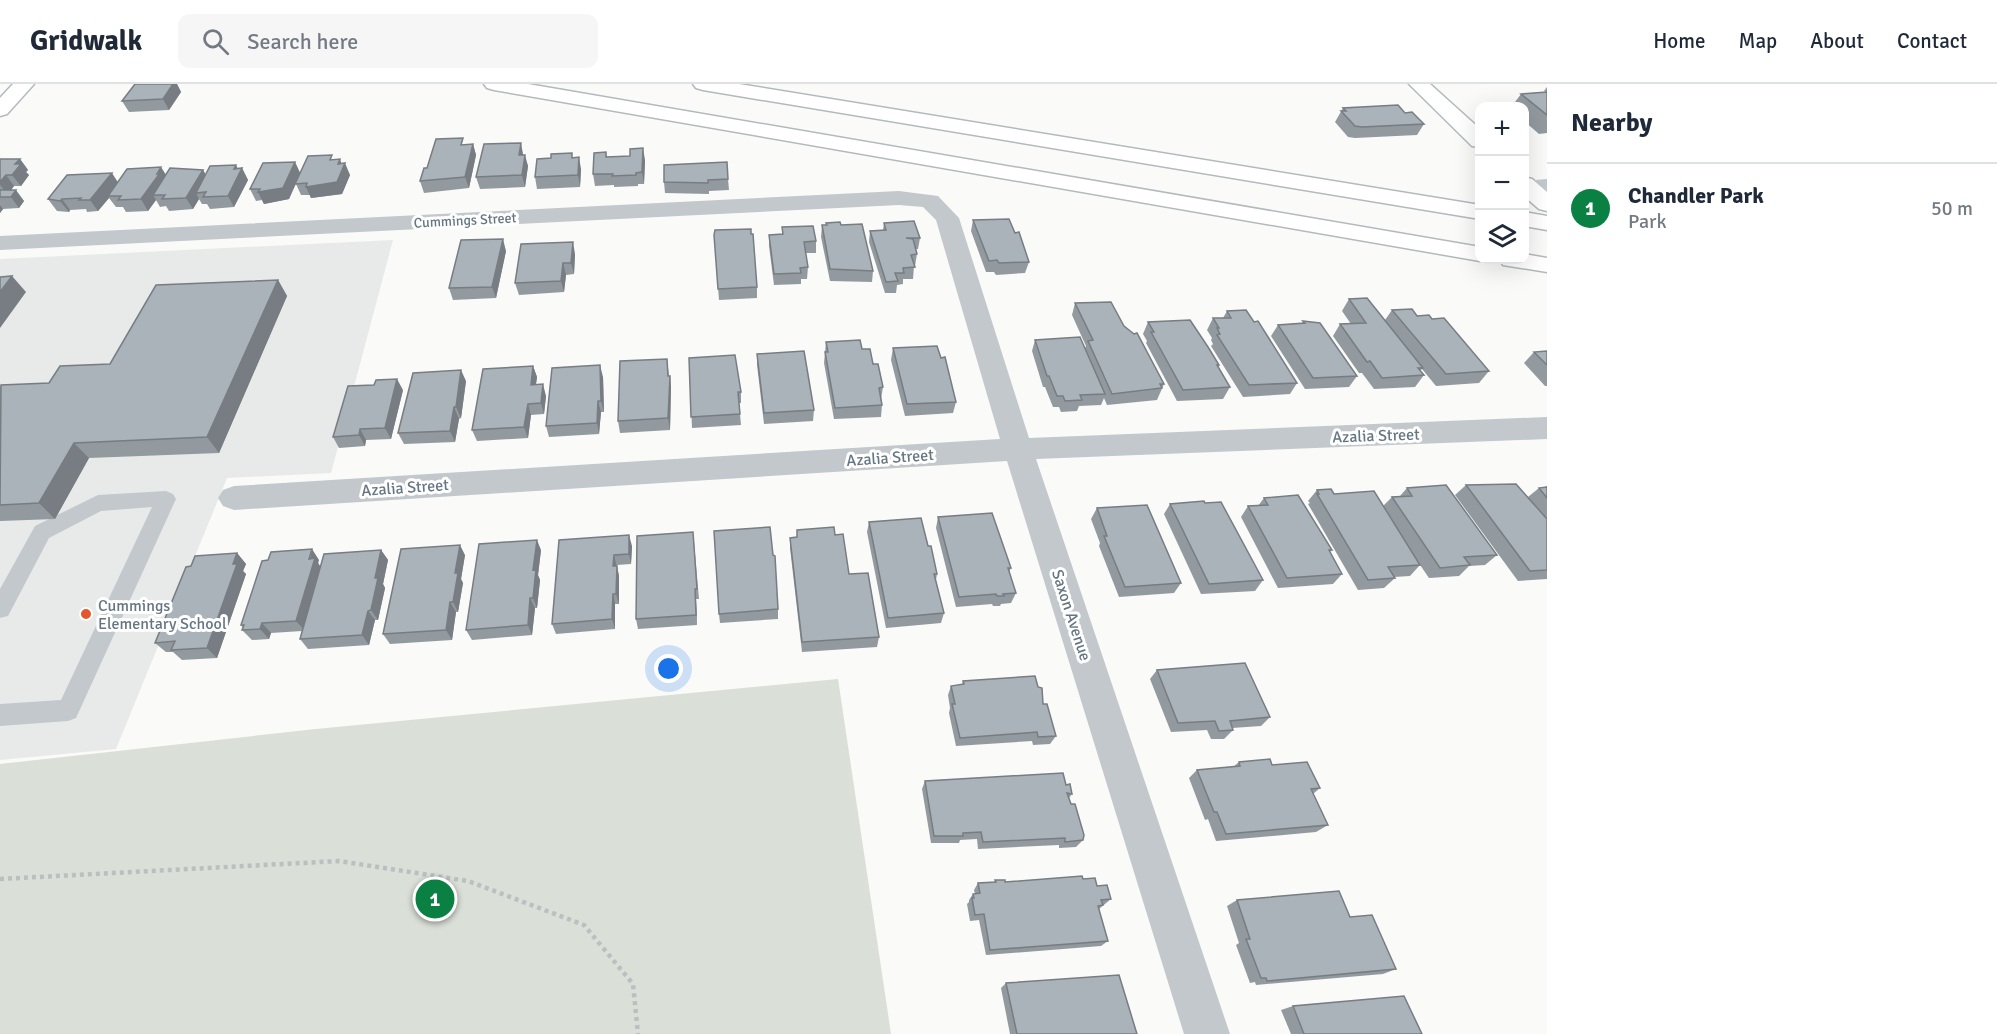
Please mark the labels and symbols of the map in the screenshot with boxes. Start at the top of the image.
street label: Cummings Street [413,209,517,232]
street label: Azalia Street [1332,424,1420,448]
street label: Azalia Street [846,445,935,471]
street label: Azalia Street [361,475,450,501]
street label: Saxon Avenue [1047,567,1095,663]
place label: Cummings Elementary School [98,596,227,634]
marker: Cummings Elementary School [79,607,93,621]
your location [654,654,683,683]
pin: 1 [416,876,454,922]

